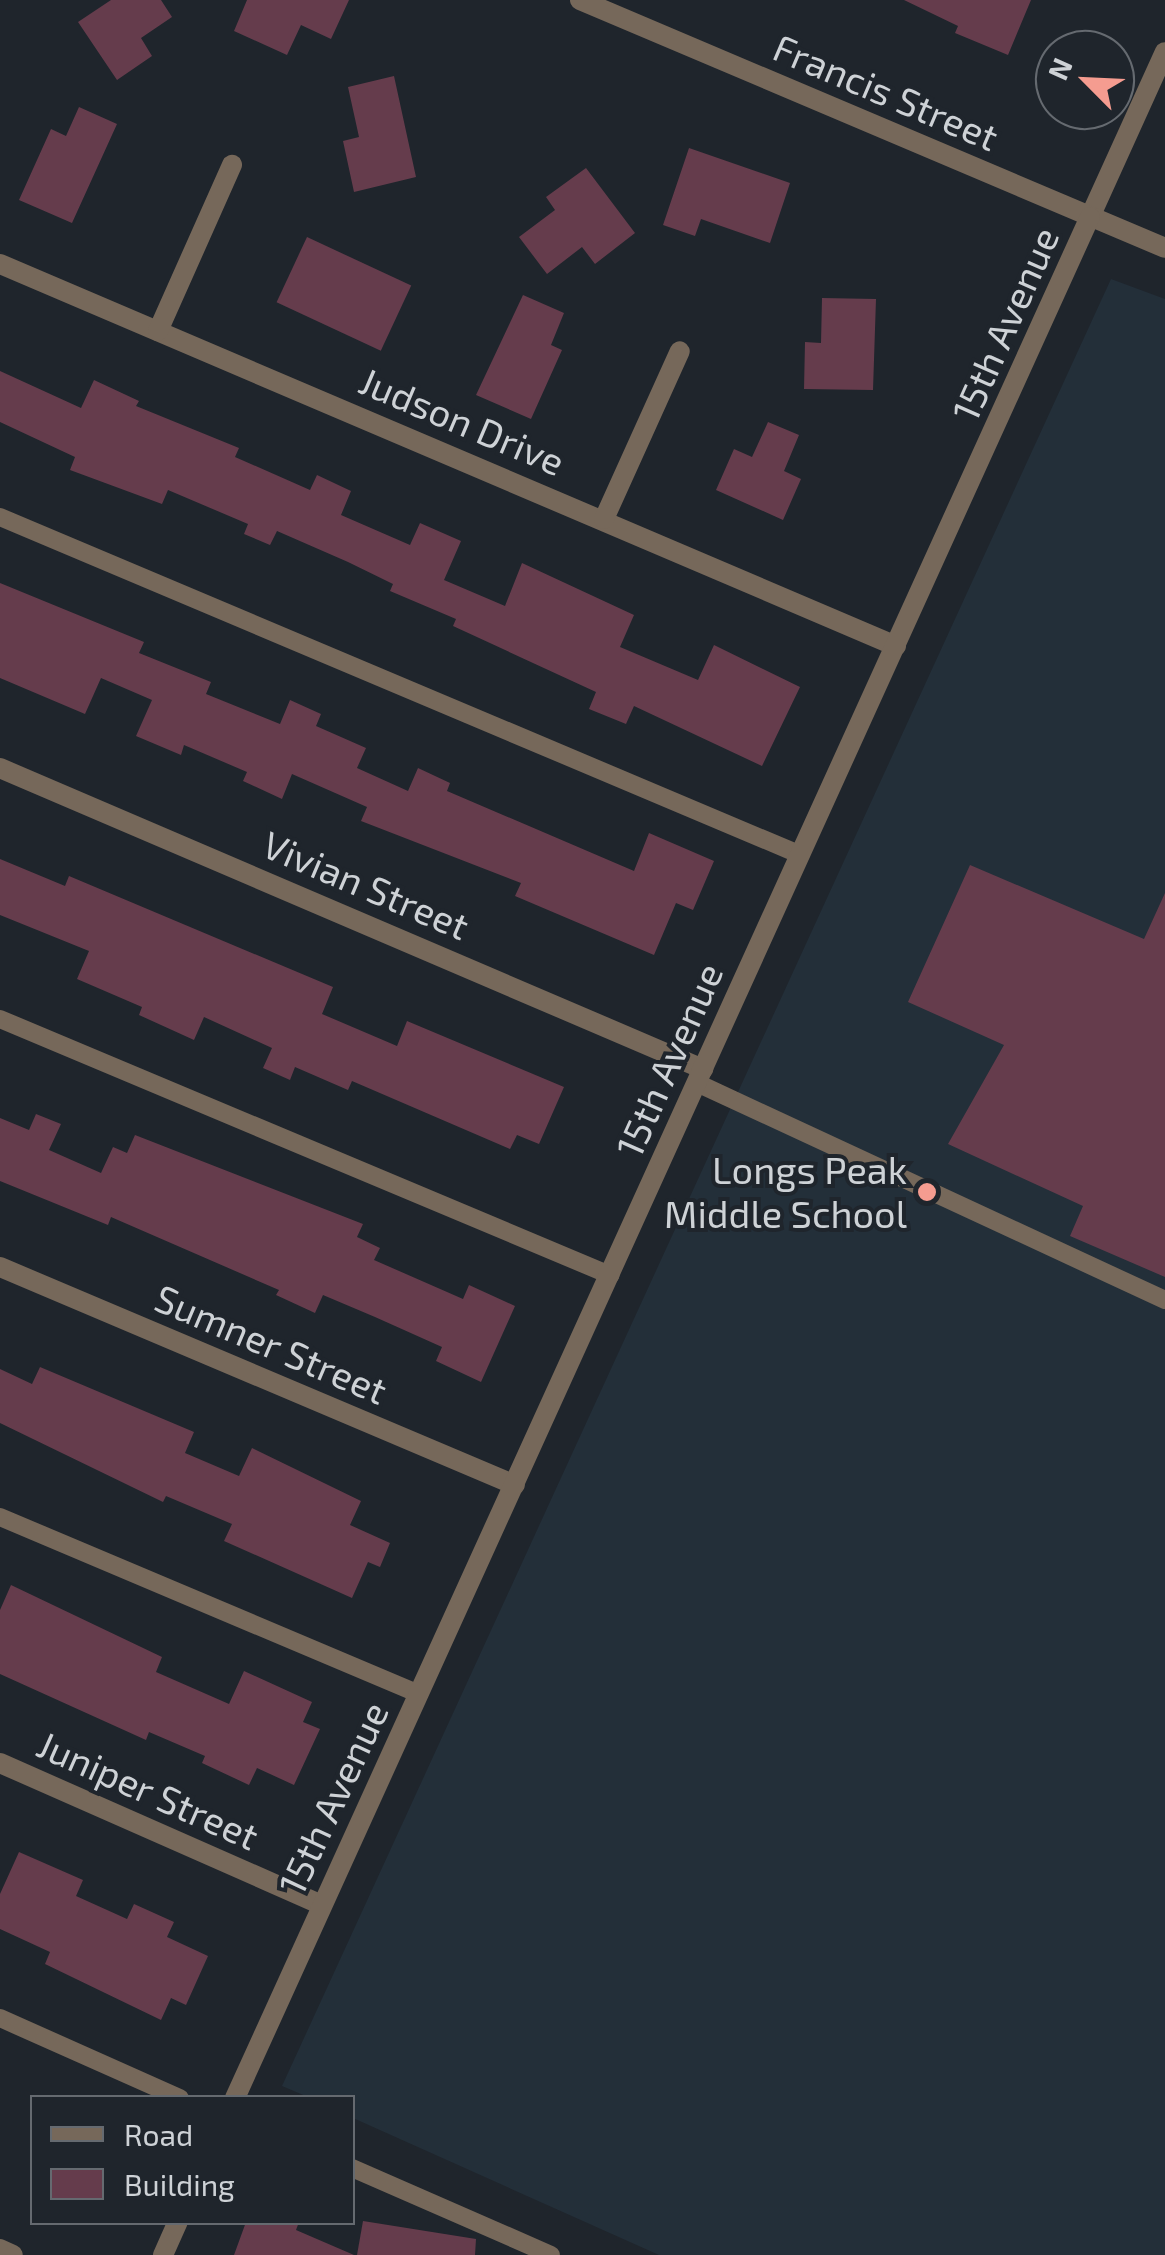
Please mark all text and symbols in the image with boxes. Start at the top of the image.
street label: Francis Street [767,24,1005,160]
north arrow [1035,30,1135,130]
text: N [1040,52,1079,85]
street label: 15th Avenue [942,220,1068,428]
street label: Judson Drive [353,357,571,485]
street label: Vivian Street [256,821,476,949]
street label: 15th Avenue [606,956,732,1164]
place label: Longs Peak Middle School [664,1147,907,1236]
marker: Longs Peak Middle School [916,1181,938,1203]
street label: Sumner Street [148,1275,394,1413]
street label: 15th Avenue [268,1694,398,1902]
street label: Juniper Street [30,1721,266,1859]
legend [30,2095,355,2225]
text: Road [124,2116,193,2152]
text: Building [124,2166,235,2202]

